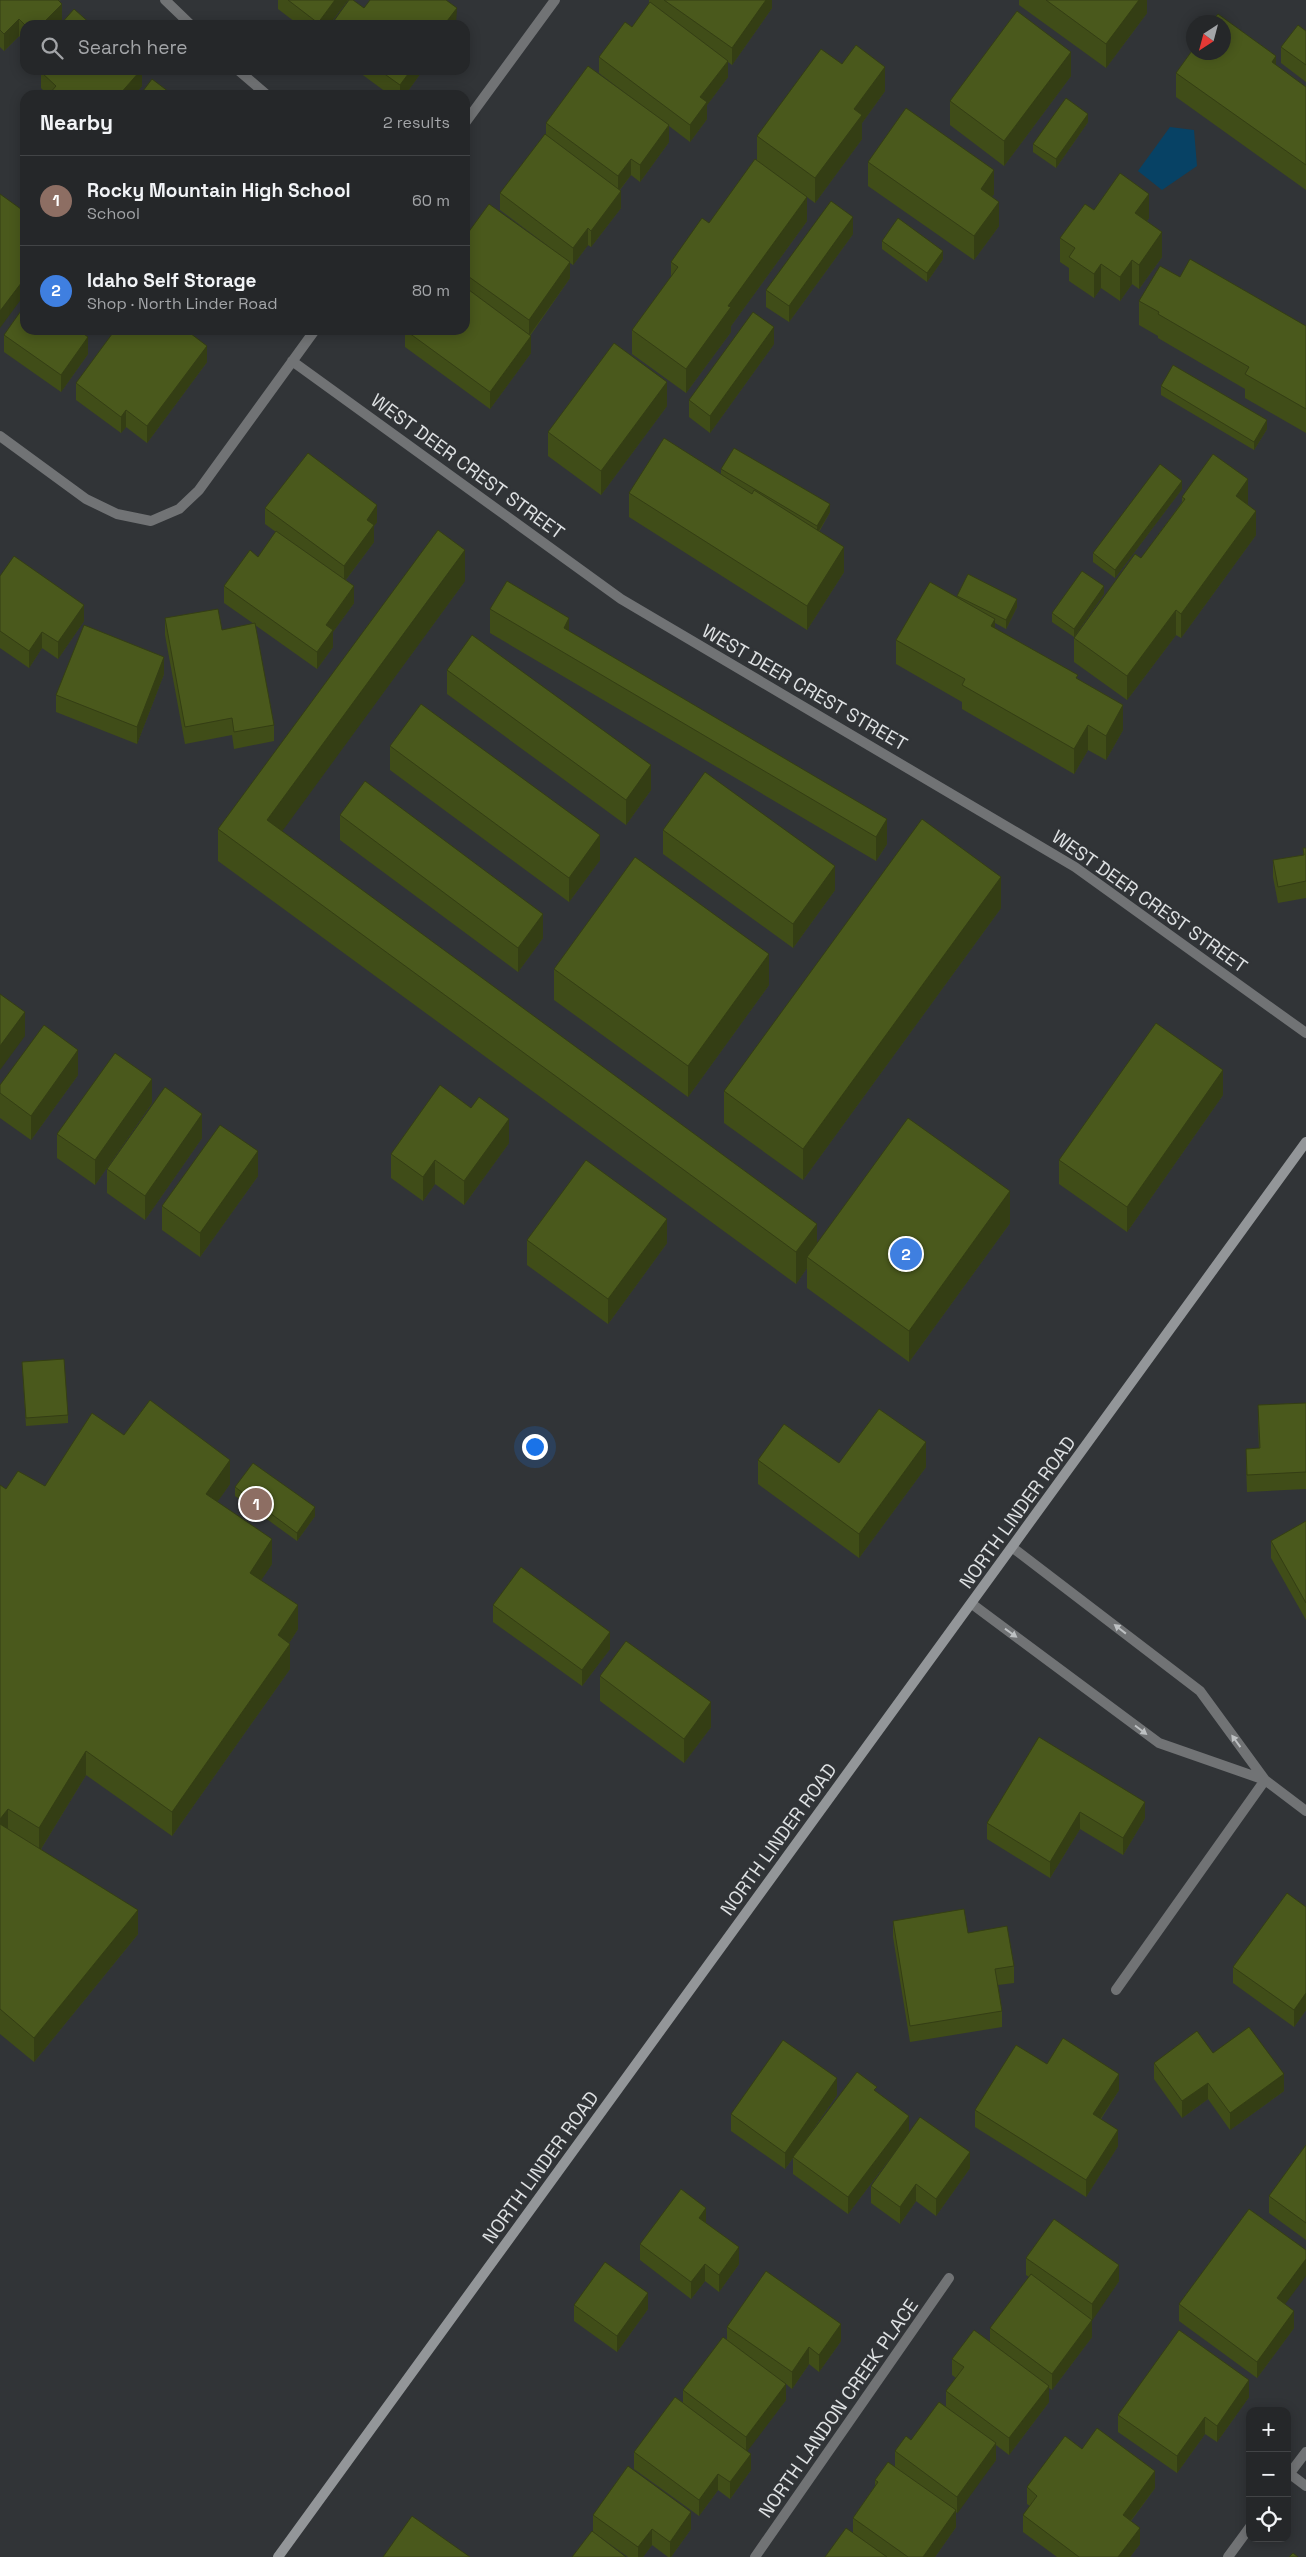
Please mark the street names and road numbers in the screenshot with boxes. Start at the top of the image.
street label: WEST DEER CREST STREET [366,388,569,545]
street label: WEST DEER CREST STREET [698,618,912,757]
street label: WEST DEER CREST STREET [1047,824,1252,979]
street label: NORTH LINDER ROAD [954,1431,1081,1593]
street label: NORTH LINDER ROAD [715,1758,842,1920]
street label: NORTH LINDER ROAD [477,2086,604,2248]
street label: NORTH LANDON CREEK PLACE [753,2294,924,2523]

